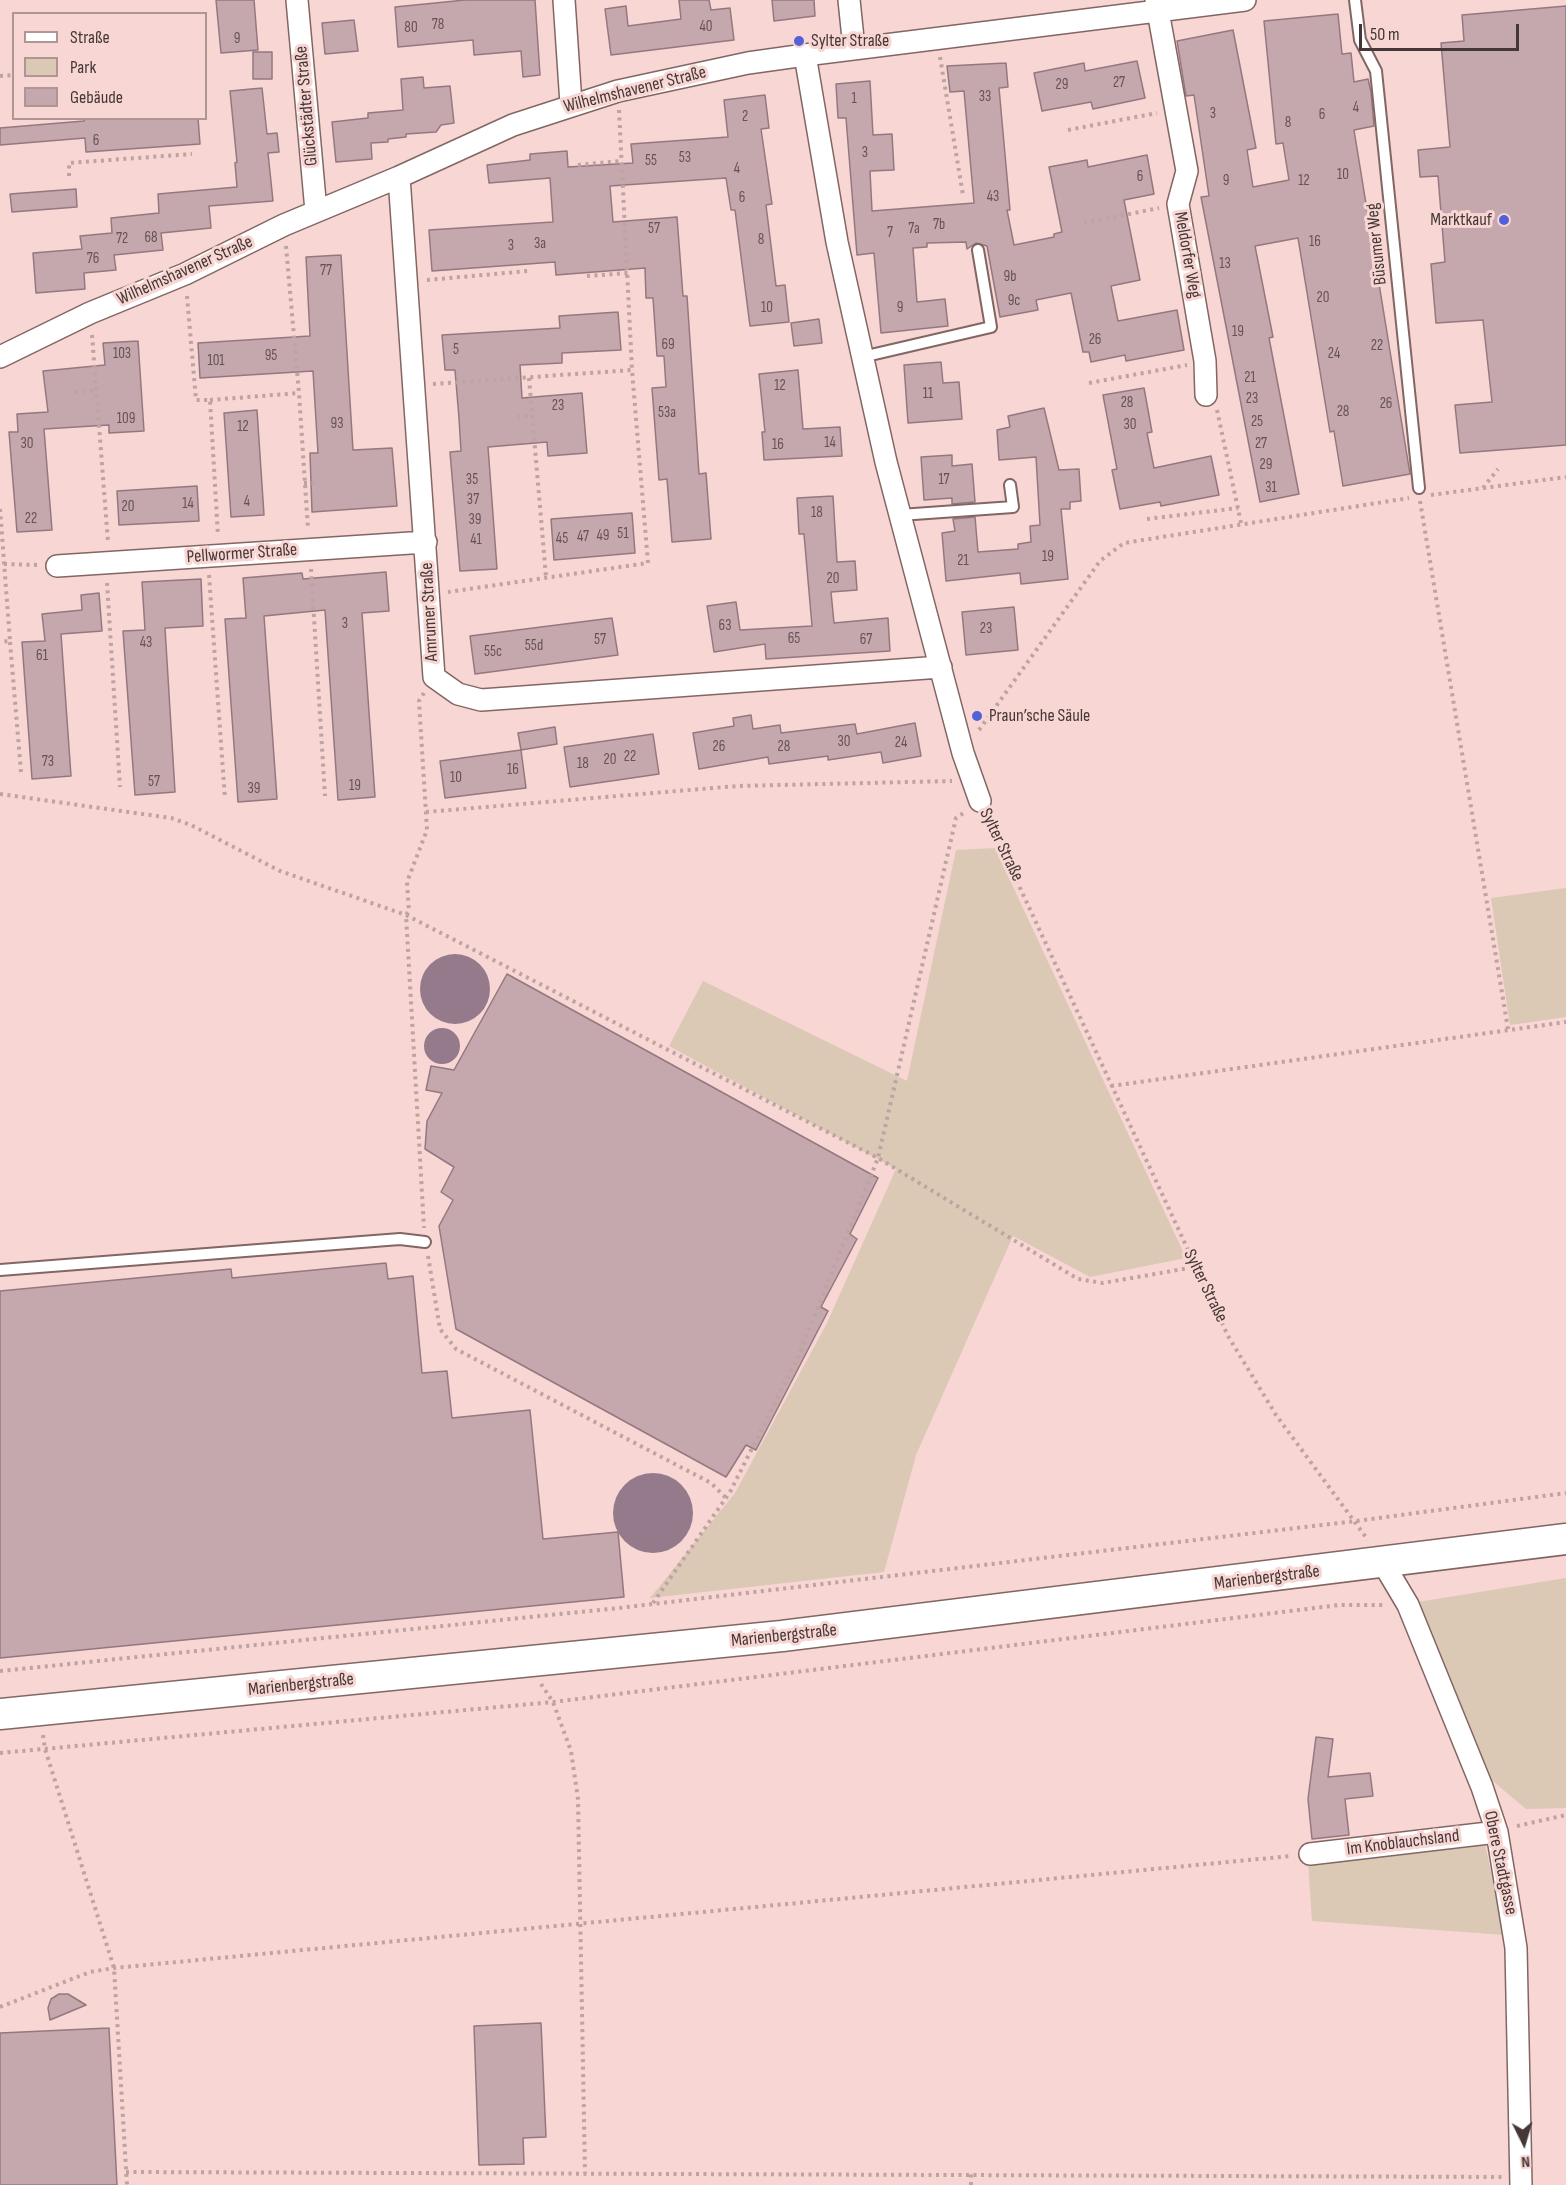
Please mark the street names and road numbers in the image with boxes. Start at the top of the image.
street label: Glückstädter Straße [291,45,323,167]
street label: Wilhelmshavener Straße [562,62,708,118]
street label: Büsumer Weg [1362,202,1392,286]
street label: Meldorfer Weg [1169,210,1205,300]
street label: Wilhelmshavener Straße [114,231,256,311]
street label: Pellwormer Straße [186,539,298,569]
street label: Amrumer Straße [417,562,443,662]
street label: Sylter Straße [974,805,1028,885]
street label: Sylter Straße [1178,1246,1232,1326]
street label: Marienbergstraße [1213,1561,1321,1595]
street label: Marienbergstraße [730,1620,838,1652]
street label: Marienbergstraße [247,1669,355,1701]
street label: Obere Stadtgasse [1478,1809,1522,1917]
street label: Im Knoblauchsland [1345,1825,1461,1861]

